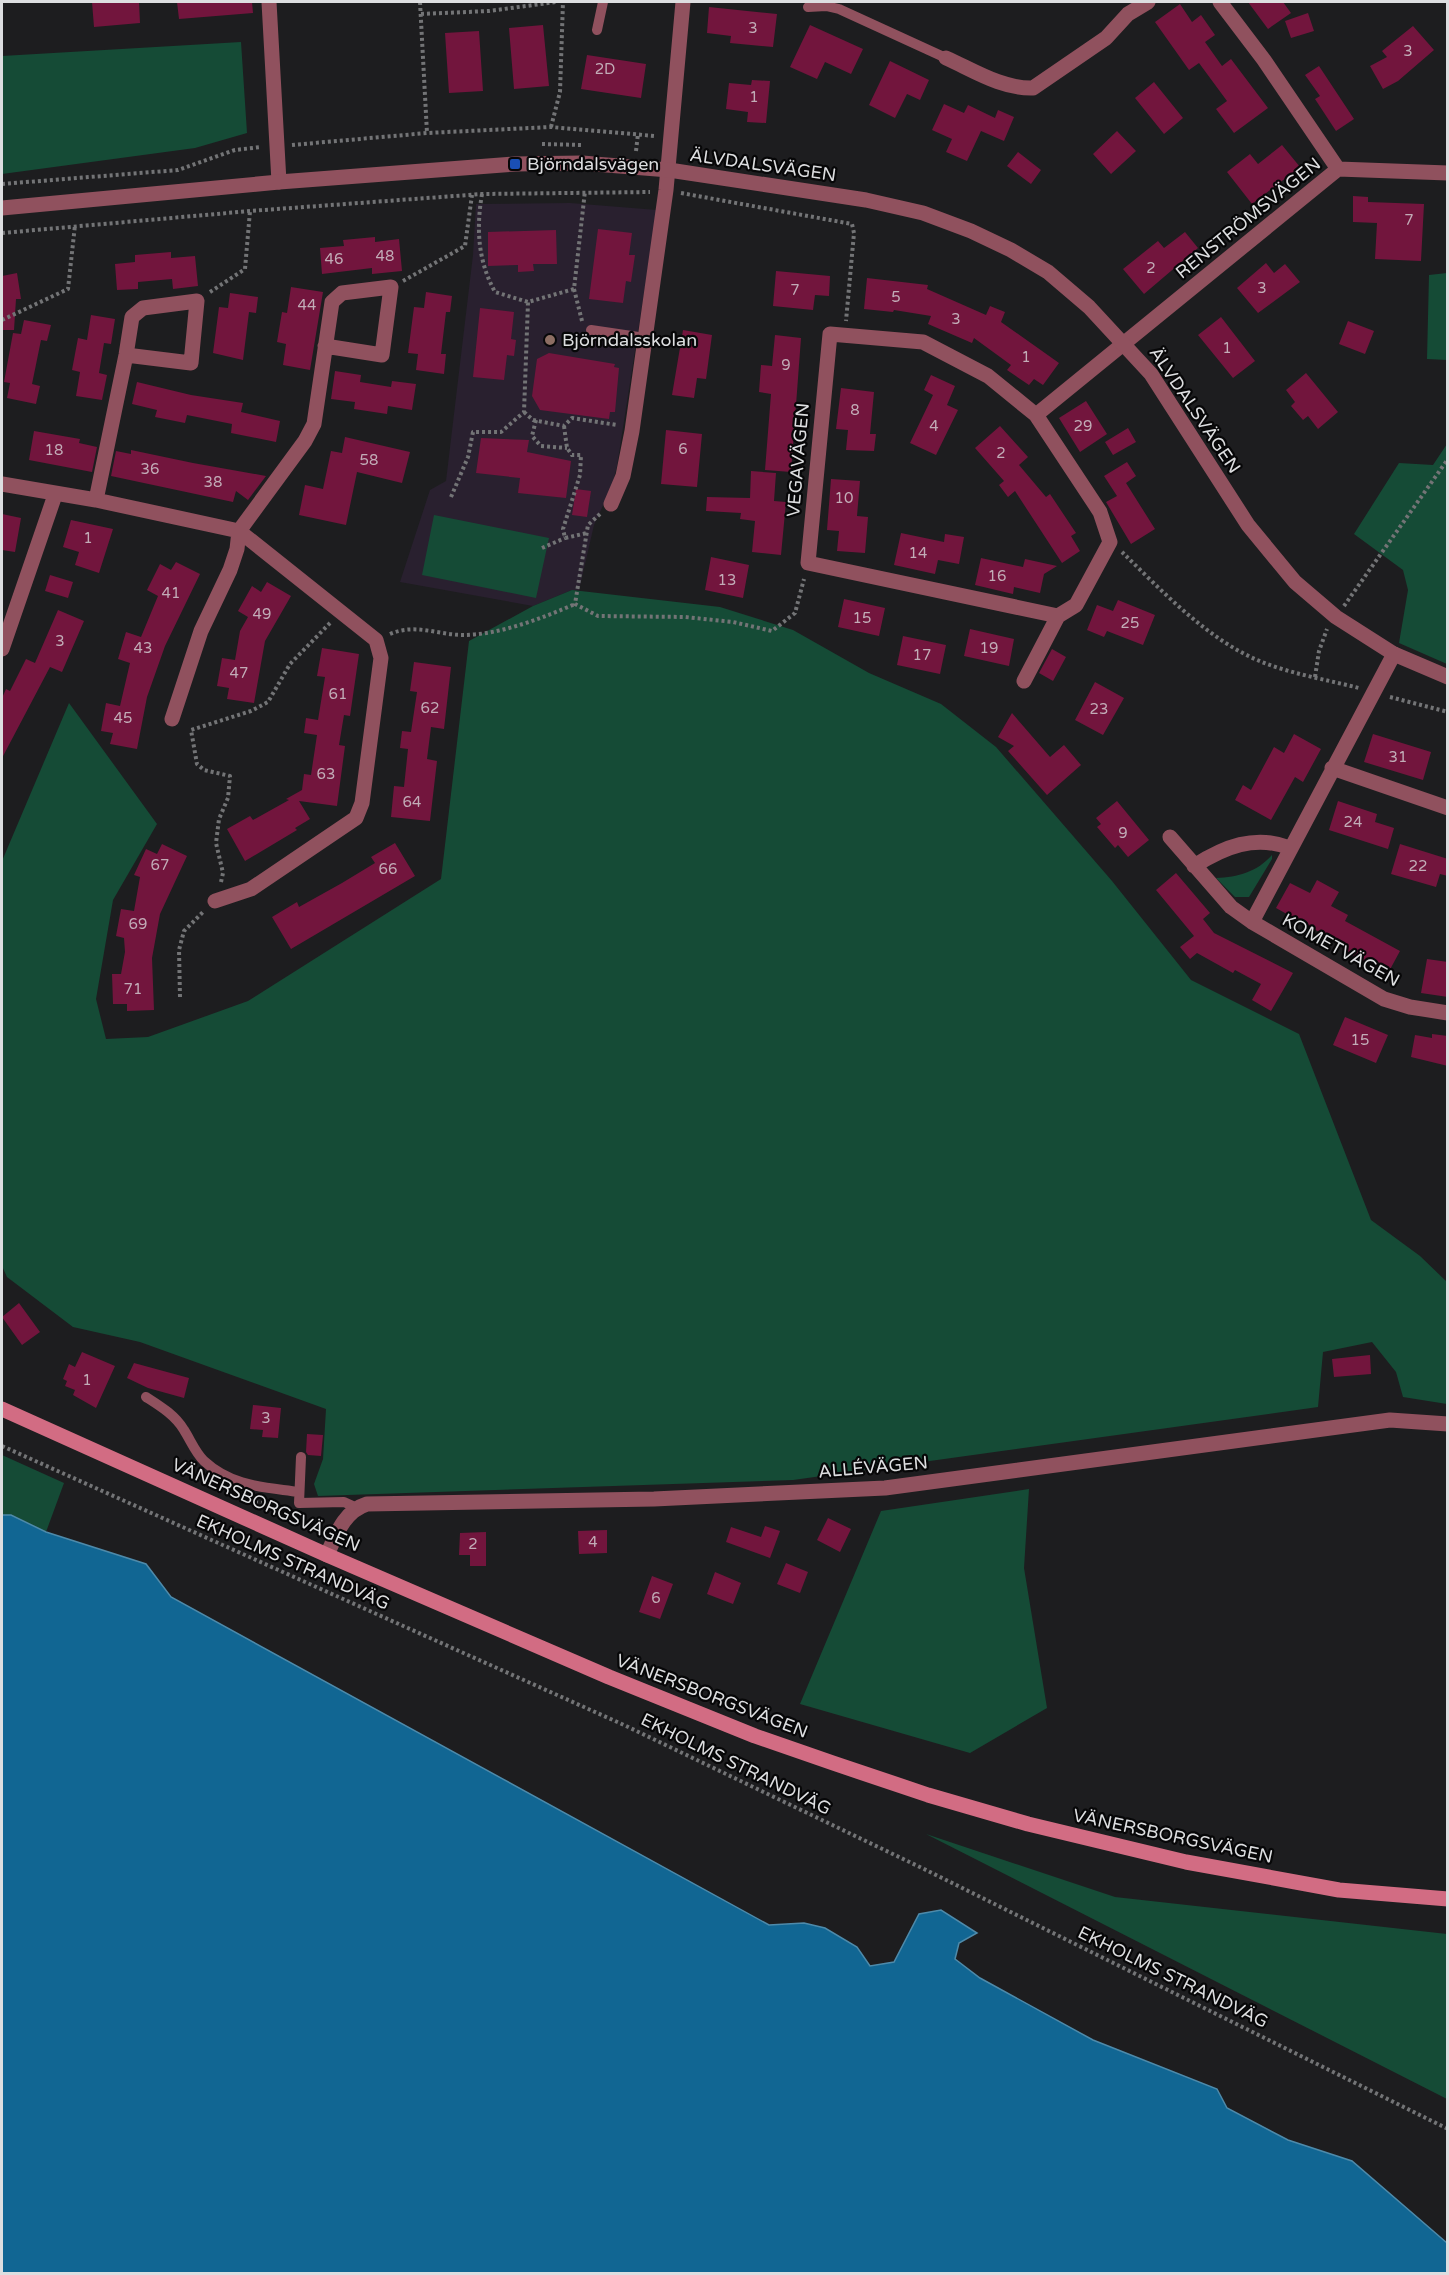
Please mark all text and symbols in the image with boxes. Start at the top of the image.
house number: 3 [748,19,758,37]
house number: 3 [1403,42,1413,60]
house number: 2D [595,60,615,78]
house number: 1 [749,88,759,106]
street label: ÄLVDALSVÄGEN [688,144,838,186]
place label: Björndalsvägen [527,153,659,175]
street label: RENSTRÖMSVÄGEN [1171,153,1325,283]
marker: Björndalsvägen [508,157,522,171]
house number: 7 [1404,211,1414,229]
house number: 48 [376,247,394,265]
house number: 46 [325,250,343,268]
house number: 2 [1146,259,1156,277]
house number: 3 [1257,279,1267,297]
house number: 7 [790,281,800,299]
house number: 5 [891,288,901,306]
house number: 44 [298,296,316,314]
house number: 3 [951,310,961,328]
place label: Björndalsskolan [562,329,697,351]
marker: Björndalsskolan [543,333,557,347]
house number: 1 [1222,339,1232,357]
street label: ÄLVDALSVÄGEN [1145,343,1245,477]
house number: 1 [1021,348,1031,366]
house number: 9 [781,356,791,374]
house number: 8 [850,401,860,419]
street label: VEGAVÄGEN [782,402,814,518]
house number: 4 [929,417,939,435]
house number: 29 [1074,417,1092,435]
house number: 6 [678,440,688,458]
house number: 18 [45,441,63,459]
house number: 2 [996,444,1006,462]
house number: 58 [360,451,378,469]
house number: 36 [141,460,159,478]
house number: 38 [204,473,222,491]
house number: 10 [835,489,853,507]
house number: 1 [83,529,93,547]
house number: 14 [909,544,927,562]
house number: 16 [988,567,1006,585]
house number: 13 [718,571,736,589]
house number: 41 [162,584,180,602]
house number: 49 [253,605,271,623]
house number: 15 [853,609,871,627]
house number: 25 [1121,614,1139,632]
house number: 3 [55,632,65,650]
house number: 43 [134,639,152,657]
house number: 19 [980,639,998,657]
house number: 17 [913,646,931,664]
house number: 47 [230,664,248,682]
house number: 61 [329,685,347,703]
house number: 62 [421,699,439,717]
house number: 23 [1090,700,1108,718]
house number: 45 [114,709,132,727]
house number: 31 [1389,748,1407,766]
house number: 63 [317,765,335,783]
house number: 64 [403,793,421,811]
house number: 24 [1344,813,1362,831]
house number: 9 [1118,824,1128,842]
house number: 67 [151,856,169,874]
house number: 22 [1409,857,1427,875]
house number: 66 [379,860,397,878]
street label: KOMETVÄGEN [1278,909,1404,991]
house number: 69 [129,915,147,933]
house number: 71 [124,980,142,998]
house number: 15 [1351,1031,1369,1049]
house number: 1 [82,1371,92,1389]
house number: 3 [261,1409,271,1427]
street label: ALLÉVÄGEN [817,1451,929,1483]
street label: VÄNERSBORGSVÄGEN [168,1453,364,1557]
street label: EKHOLMS STRANDVÄG [193,1509,393,1615]
house number: 4 [588,1533,598,1551]
house number: 2 [468,1535,478,1553]
house number: 6 [651,1589,661,1607]
street label: VÄNERSBORGSVÄGEN [613,1649,811,1743]
street label: EKHOLMS STRANDVÄG [637,1708,835,1820]
street label: VÄNERSBORGSVÄGEN [1071,1804,1275,1868]
street label: EKHOLMS STRANDVÄG [1074,1921,1272,2033]

